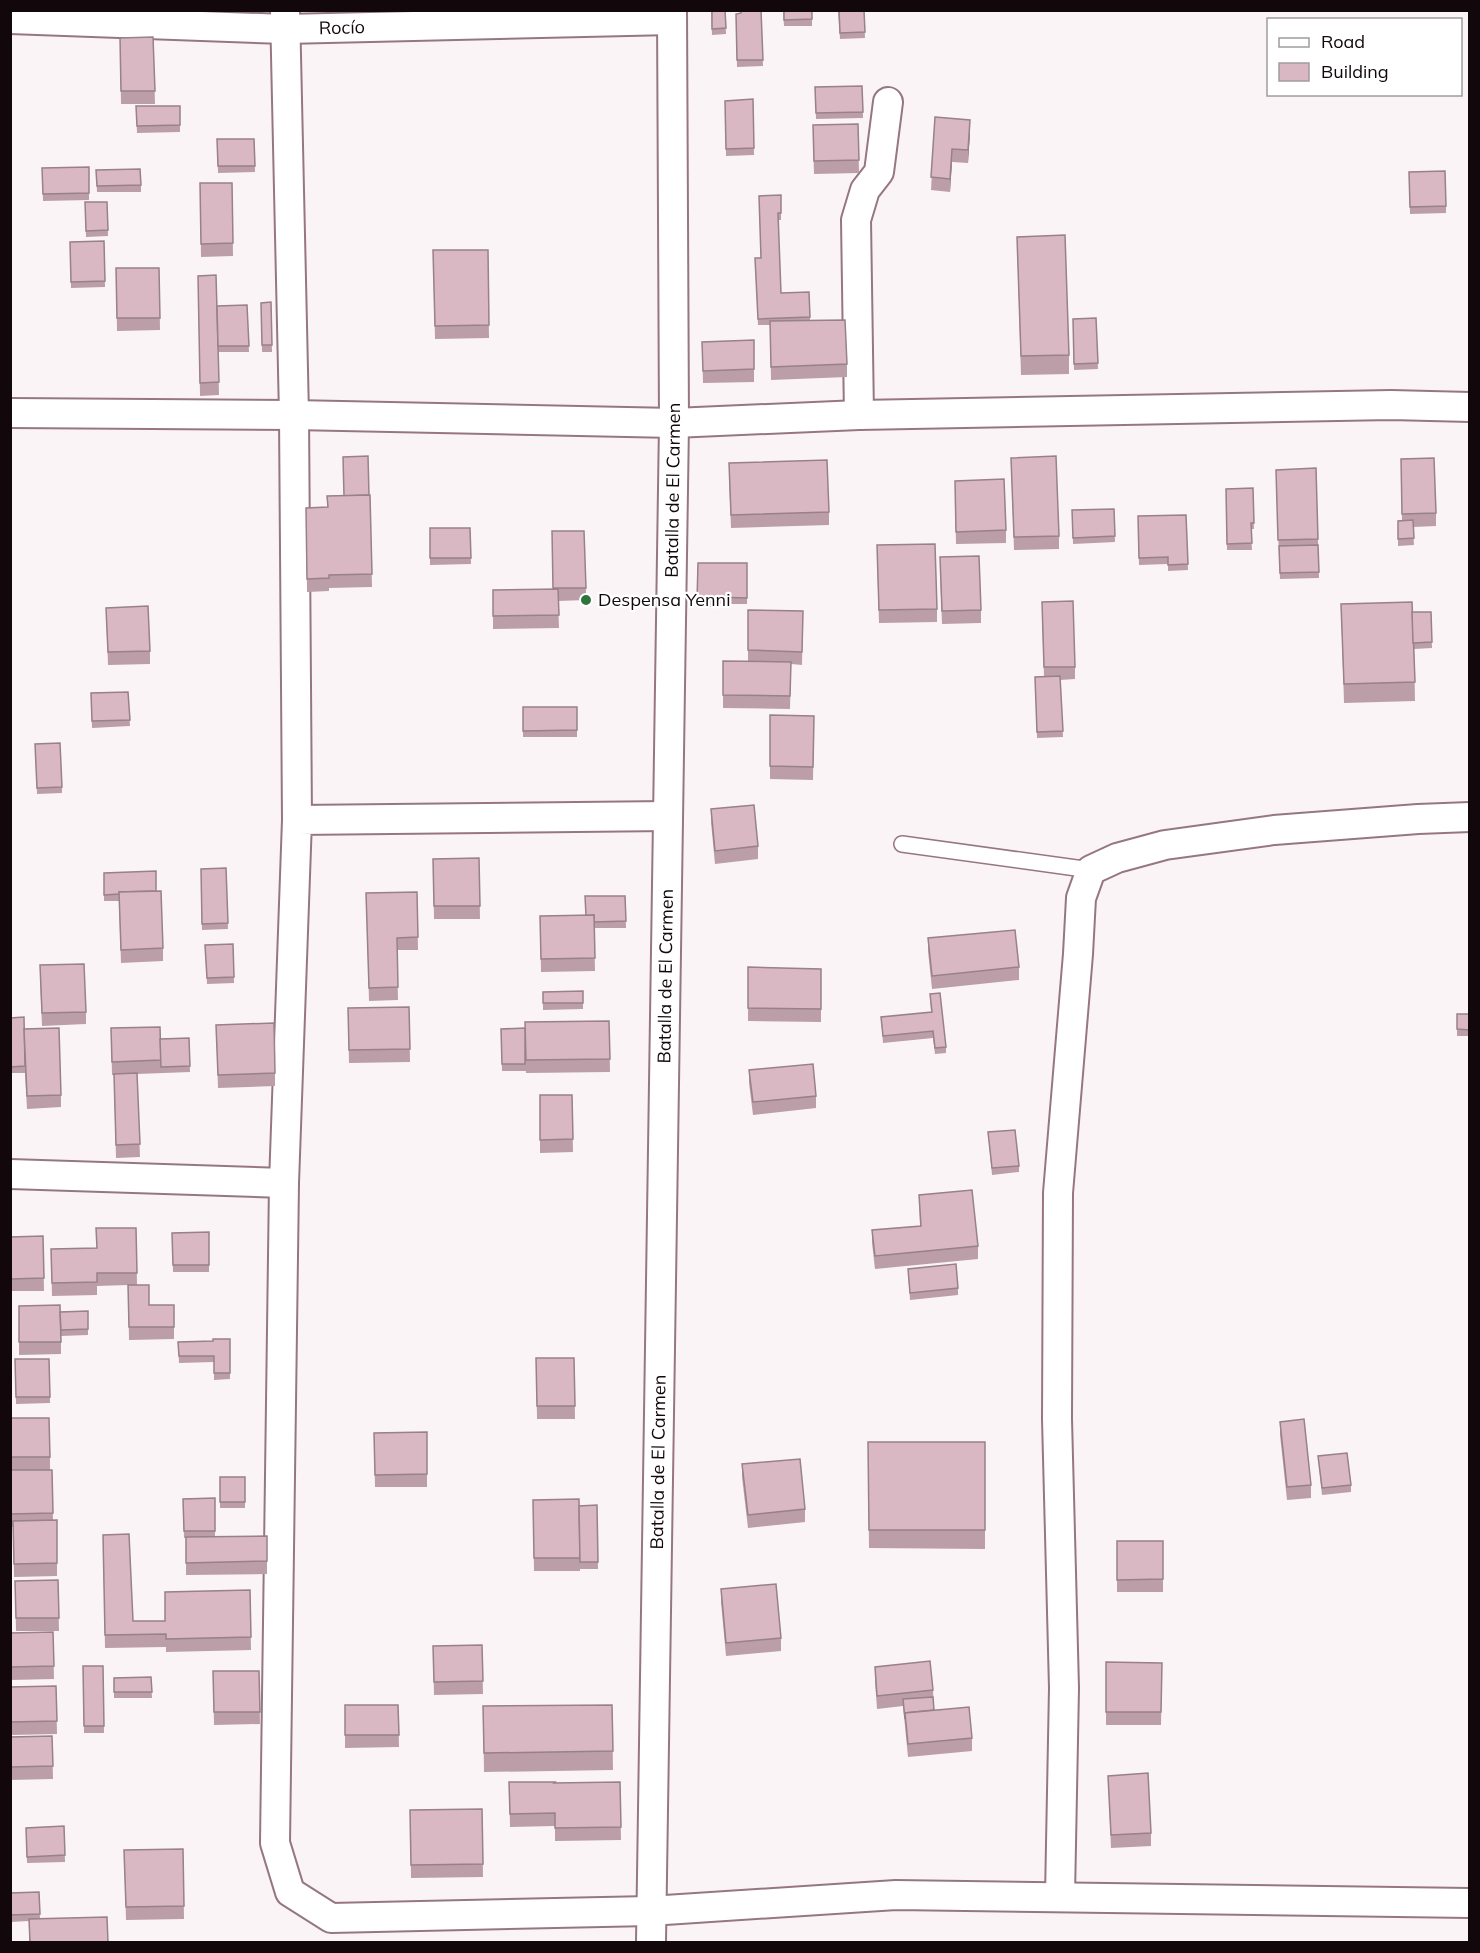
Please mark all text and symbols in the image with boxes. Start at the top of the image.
street label: Rocío [319,15,365,39]
legend [1267,18,1462,96]
text: Road [1321,30,1365,53]
text: Building [1321,60,1389,83]
street label: Batalla de El Carmen [660,403,685,578]
place label: Despensa Yenni [598,588,730,611]
marker: Despensa Yenni [579,593,593,607]
street label: Batalla de El Carmen [652,889,678,1064]
street label: Batalla de El Carmen [645,1375,671,1550]

